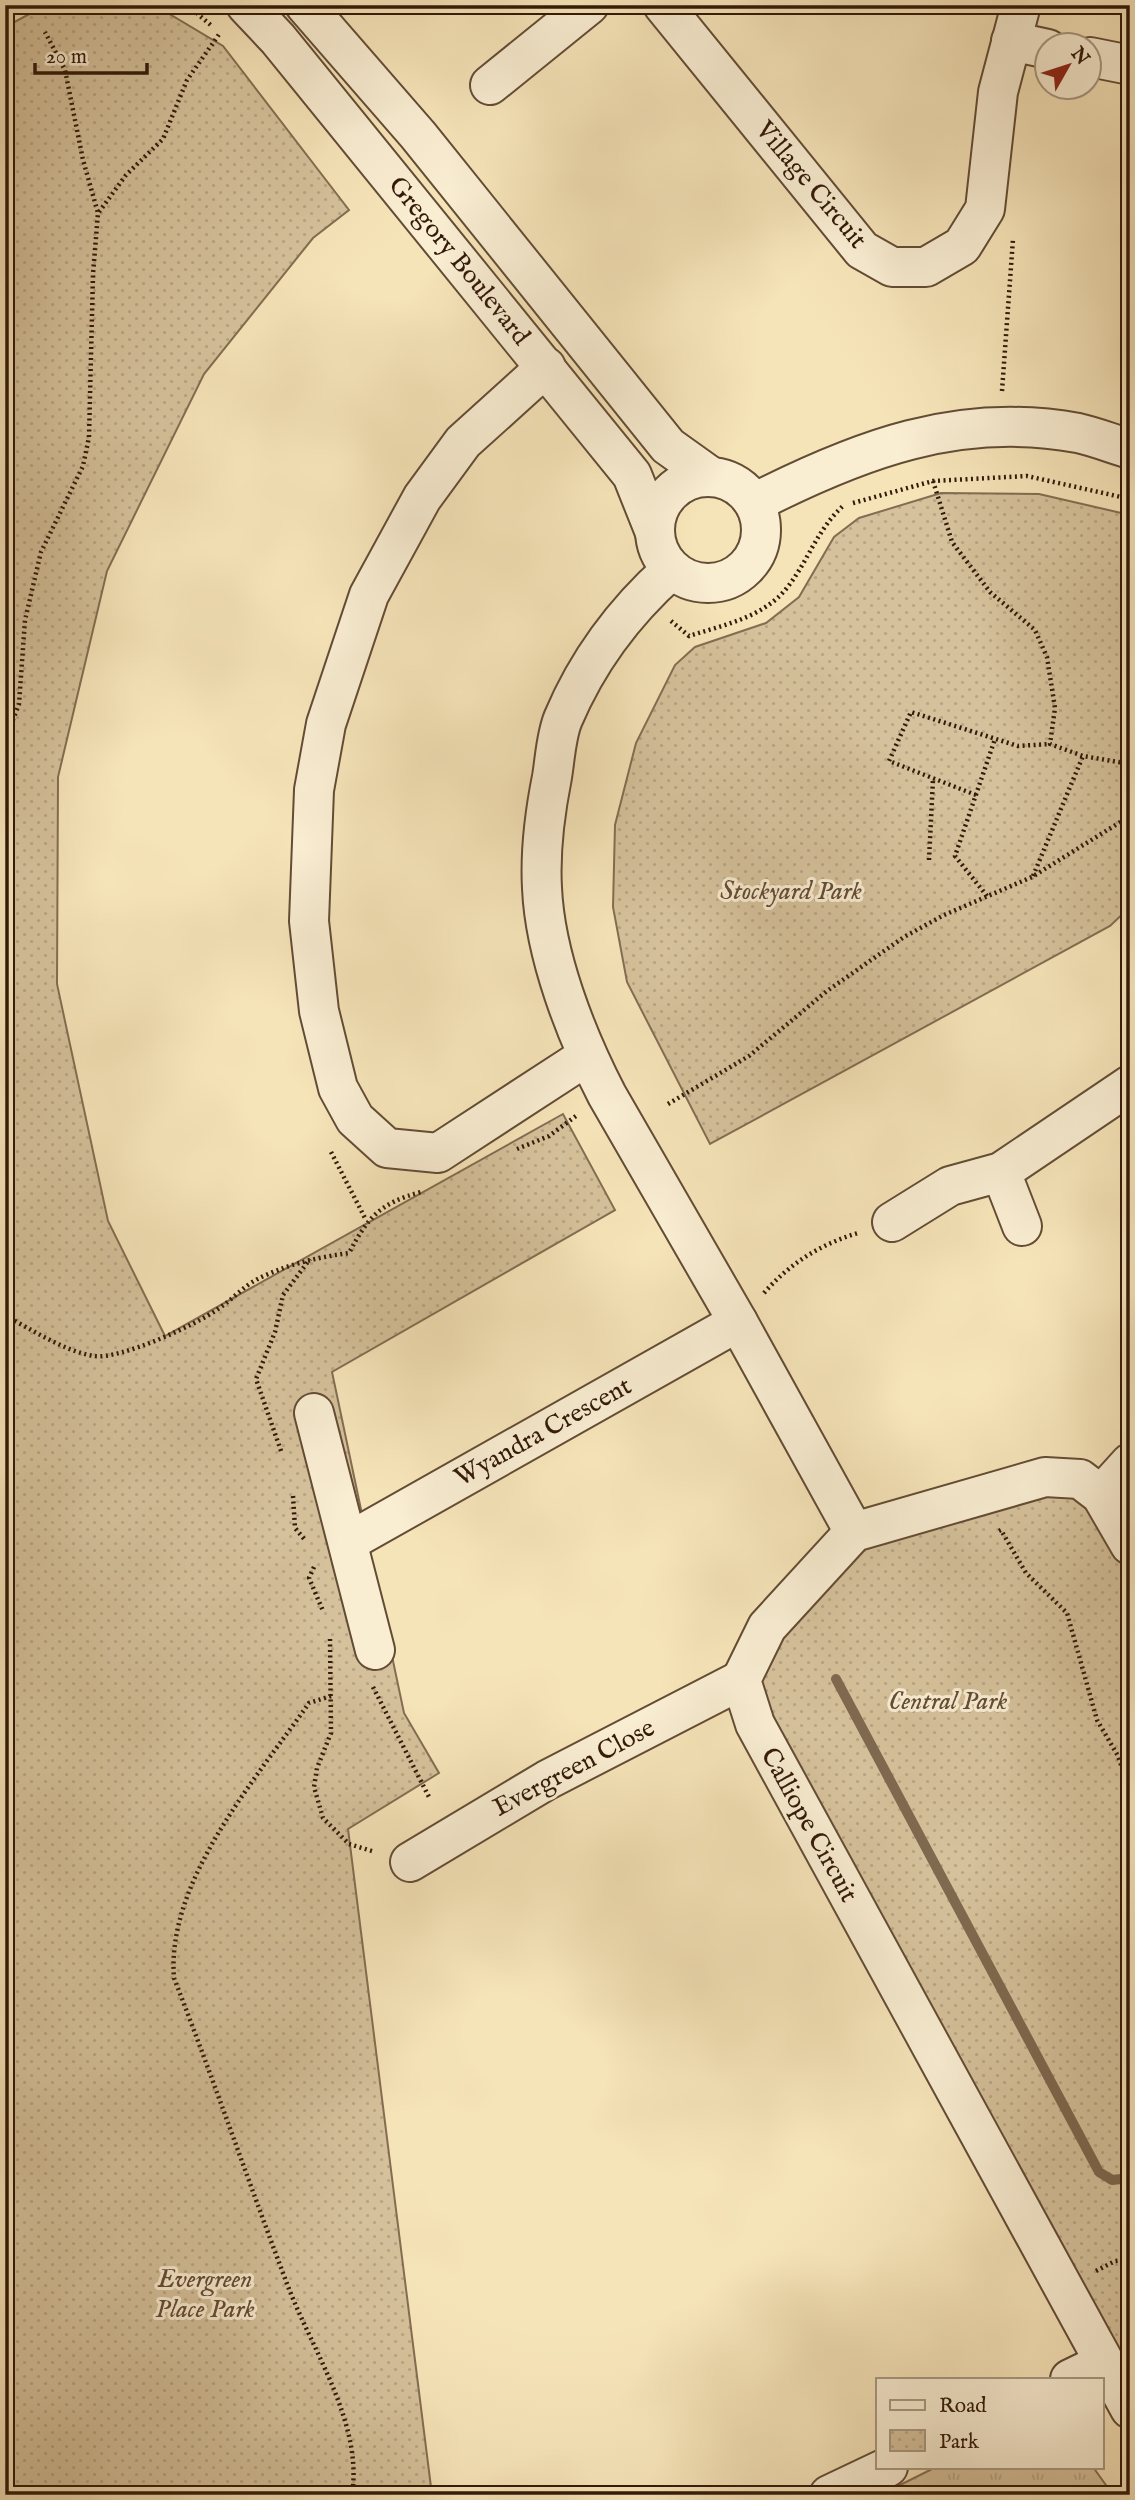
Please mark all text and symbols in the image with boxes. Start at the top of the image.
scale bar [35,32,147,76]
north arrow [1034,32,1104,102]
text: N [1065,42,1095,71]
text: 20 m [46,44,87,71]
street label: Village Circuit [747,114,874,256]
street label: Gregory Boulevard [381,170,537,352]
park label: Stockyard Park [720,875,863,908]
street label: Wyandra Crescent [449,1370,637,1494]
park label: Central Park [889,1685,1008,1718]
street label: Evergreen Close [487,1712,661,1824]
street label: Calliope Circuit [753,1742,865,1908]
park label: Evergreen Place Park [155,2263,255,2326]
legend [876,2378,1104,2468]
text: Road [939,2393,987,2420]
text: Park [939,2429,980,2456]

